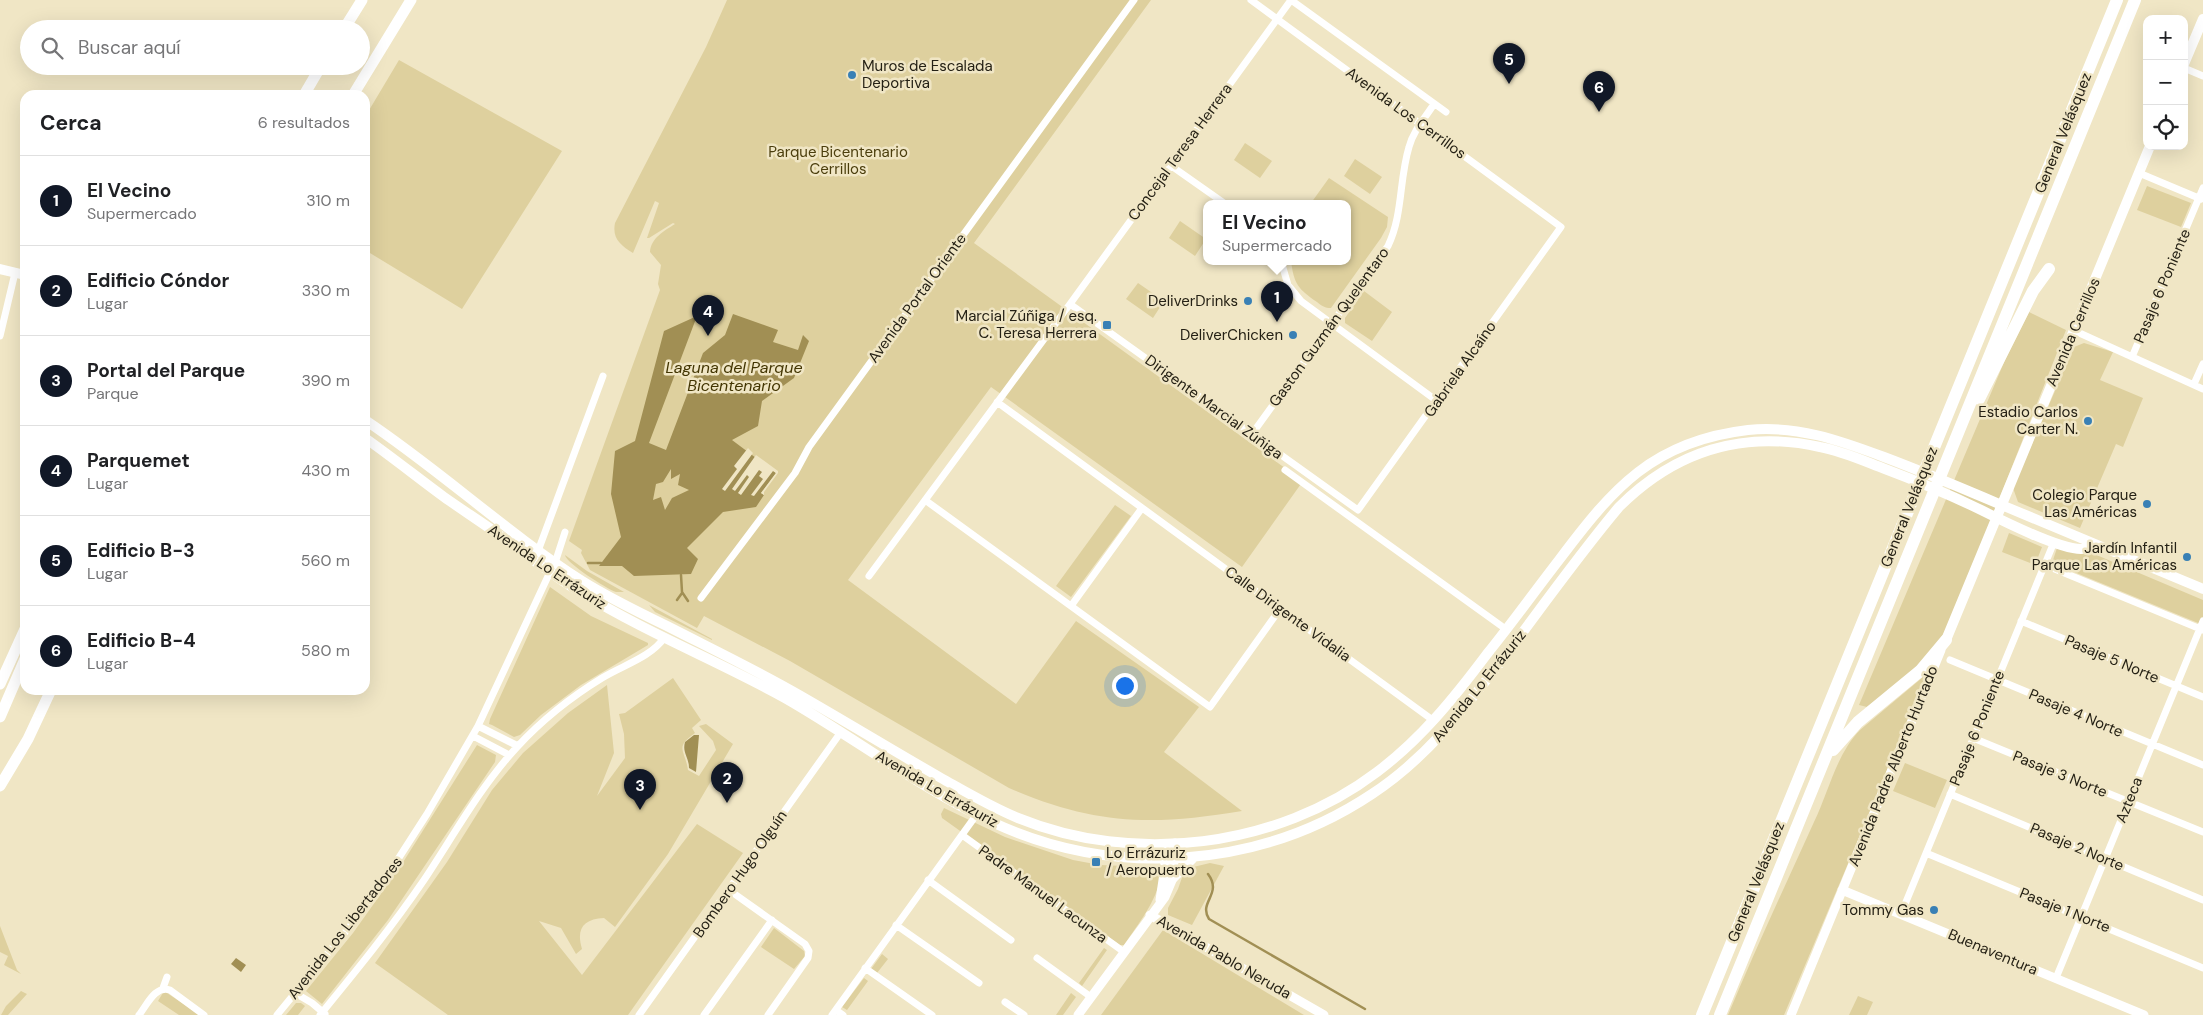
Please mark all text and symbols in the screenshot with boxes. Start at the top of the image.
map controls [2143,15,2188,150]
button: + [2143,15,2188,60]
search box [20,20,370,75]
icon: search [38,34,66,62]
text: Buscar aquí [78,35,181,60]
pin: 5 [1493,43,1525,84]
place label: Muros de Escalada Deportiva [862,56,993,93]
button: − [2143,60,2188,105]
street label: Avenida Los Cerrillos [1342,63,1470,163]
marker: Muros de Escalada Deportiva [846,69,858,81]
street label: General Velásquez [2030,70,2096,196]
pin: 6 [1583,71,1615,112]
street label: Concejal Teresa Herrera [1123,79,1237,225]
button: locate [2143,105,2188,150]
text: Cerca [40,109,102,137]
text: 6 resultados [258,112,350,133]
park label: Parque Bicentenario Cerrillos [768,142,908,179]
text: El Vecino [87,178,171,203]
text: 1 [53,190,59,211]
text: 310 m [306,190,350,211]
popup [1203,200,1351,265]
text: Supermercado [87,203,197,224]
text: El Vecino [1222,210,1306,235]
street label: Pasaje 6 Poniente [2129,226,2195,346]
street label: Avenida Portal Oriente [863,229,971,367]
text: Supermercado [1222,235,1332,256]
street label: Gaston Guzmán Quelentaro [1264,243,1394,411]
text: Edificio Cóndor [87,268,229,293]
street label: Avenida Cerrillos [2041,275,2105,389]
text: 2 [51,280,61,301]
text: 330 m [302,280,350,301]
pin: 1 [1261,281,1293,322]
place label: DeliverDrinks [1148,291,1238,311]
text: Lugar [87,293,128,314]
pin: 4 [692,295,724,336]
marker: DeliverDrinks [1242,295,1254,307]
place label: Marcial Zúñiga / esq. C. Teresa Herrera [956,306,1097,343]
street label: Gabriela Alcaíno [1419,317,1501,421]
marker: Marcial Zúñiga / esq. C. Teresa Herrera [1101,319,1113,331]
place label: DeliverChicken [1180,325,1283,345]
marker: DeliverChicken [1287,329,1299,341]
street label: Dirigente Marcial Zúñiga [1141,350,1287,464]
water label: Laguna del Parque Bicentenario [665,357,803,396]
text: Portal del Parque [87,358,245,383]
text: 3 [51,370,61,391]
text: 390 m [302,370,350,391]
text: Parque [87,383,139,404]
place label: Estadio Carlos Carter N. [1978,402,2078,439]
marker: Estadio Carlos Carter N. [2082,415,2094,427]
street label: General Velásquez [1876,444,1942,570]
text: Parquemet [87,448,190,473]
text: 4 [51,460,61,481]
text: 430 m [301,460,350,481]
text: Lugar [87,473,128,494]
place label: Colegio Parque Las Américas [2032,485,2137,522]
marker: Colegio Parque Las Américas [2141,498,2153,510]
street label: Avenida Lo Errázuriz [484,520,610,614]
text: Edificio B-3 [87,538,195,563]
place label: Jardín Infantil Parque Las Américas [2032,538,2177,575]
text: 5 [51,550,61,571]
text: 560 m [301,550,350,571]
marker: Jardín Infantil Parque Las Américas [2181,551,2193,563]
street label: Calle Dirigente Vidalia [1221,562,1355,666]
text: Lugar [87,563,128,584]
street label: Avenida Lo Errázuriz [1428,626,1530,746]
text: Edificio B-4 [87,628,196,653]
street label: Pasaje 5 Norte [2062,630,2162,688]
text: 6 [51,640,61,661]
text: 580 m [301,640,350,661]
text: Lugar [87,653,128,674]
street label: Avenida Padre Alberto Hurtado [1844,663,1943,869]
street label: Pasaje 6 Poniente [1945,667,2009,789]
your location [1112,673,1138,699]
street label: Pasaje 4 Norte [2026,684,2126,742]
street label: Avenida Lo Errázuriz [872,746,1002,832]
street label: Pasaje 3 Norte [2010,746,2110,802]
pin: 2 [711,762,743,803]
pin: 3 [624,769,656,810]
street label: Azteca [2111,774,2147,826]
street label: Bombero Hugo Olguín [688,806,792,942]
street label: Pasaje 2 Norte [2027,818,2127,876]
street label: General Velásquez [1723,819,1789,945]
street label: Padre Manuel Lacunza [975,841,1111,947]
place label: Lo Errázuriz / Aeropuerto [1106,843,1195,880]
street label: Avenida Los Libertadores [283,853,407,1003]
marker: Lo Errázuriz / Aeropuerto [1090,856,1102,868]
street label: Pasaje 1 Norte [2017,883,2113,937]
place label: Tommy Gas [1842,900,1924,920]
marker: Tommy Gas [1928,904,1940,916]
street label: Avenida Pablo Neruda [1153,910,1295,1004]
street label: Buenaventura [1945,924,2041,980]

